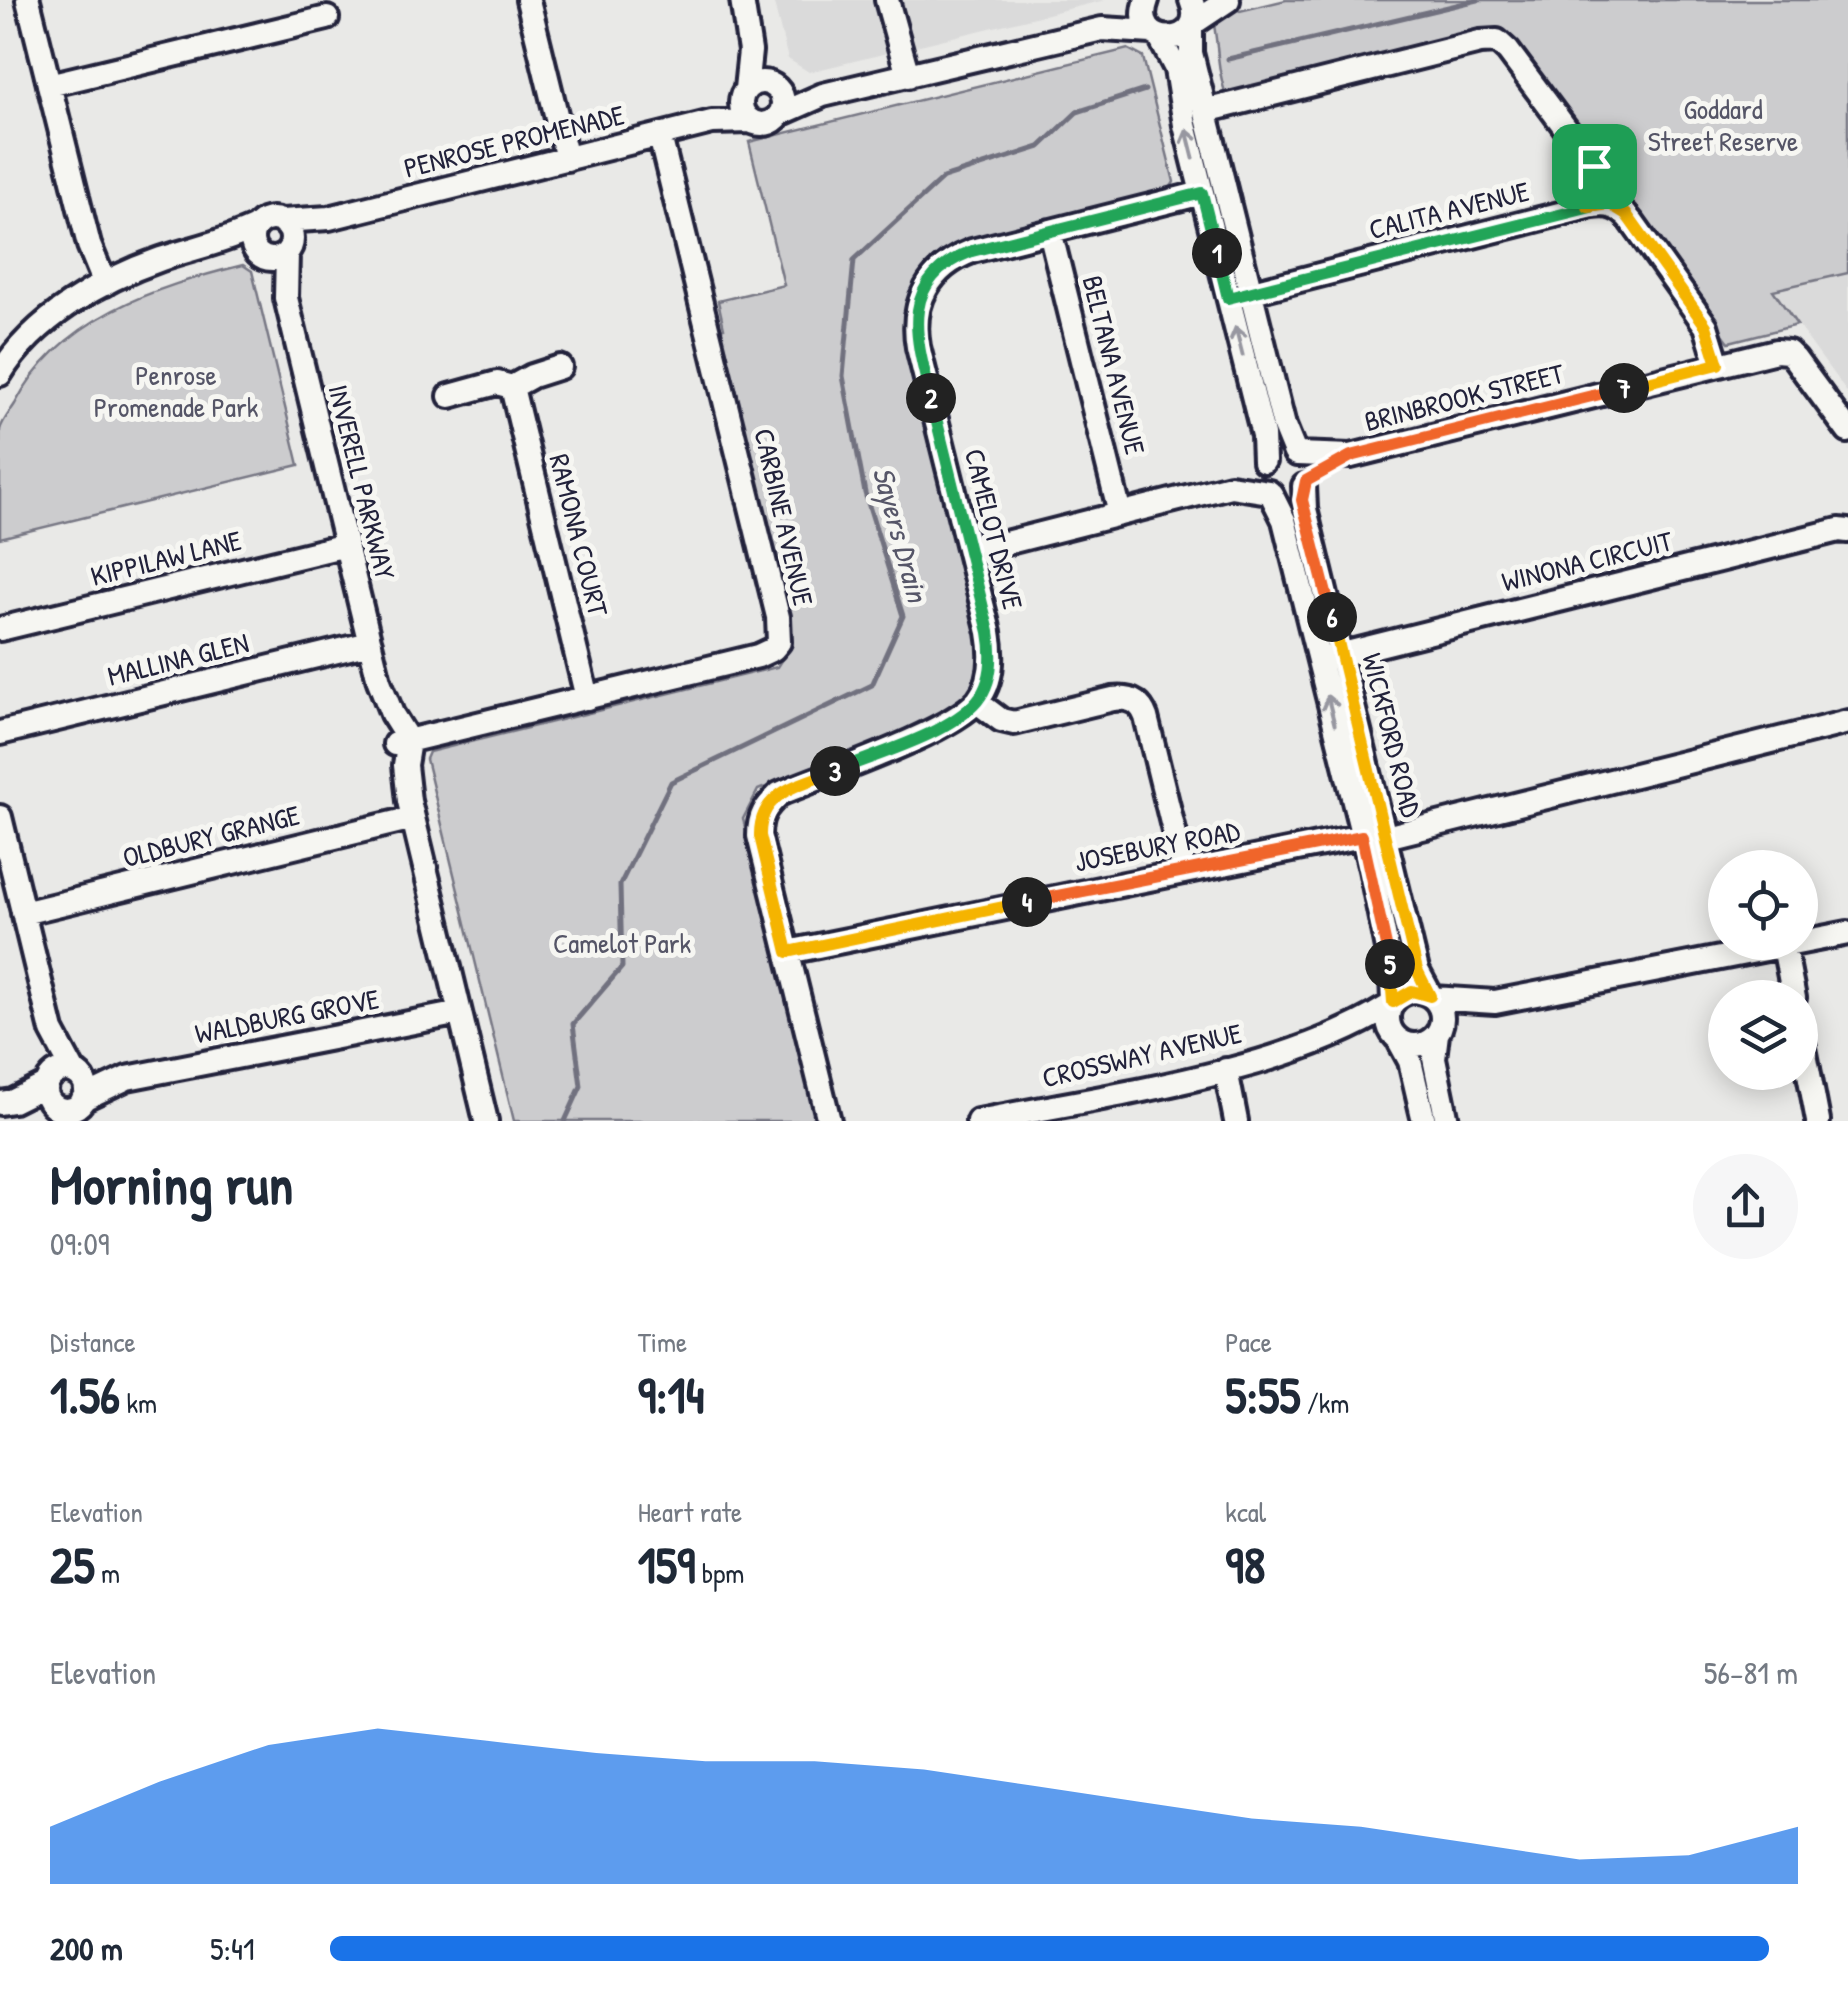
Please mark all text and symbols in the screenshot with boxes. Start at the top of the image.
park label: Goddard Street Reserve [1648,90,1798,160]
street label: PENROSE PROMENADE [400,95,628,187]
pin [1552,124,1637,209]
one-way arrow [1180,129,1198,161]
icon: arrive [1567,139,1622,194]
street label: CALITA AVENUE [1365,172,1533,248]
pin: 1 [1192,228,1242,278]
text: 1 [1212,234,1222,272]
street label: BELTANA AVENUE [1073,272,1155,458]
one-way arrow [1229,326,1247,358]
street label: BRINBROOK STREET [1360,354,1568,440]
park label: Penrose Promenade Park [94,356,259,426]
pin: 7 [1599,363,1649,413]
text: 7 [1617,369,1631,407]
pin: 2 [906,373,956,423]
text: 2 [924,379,938,417]
street label: INVERELL PARKWAY [319,381,405,584]
street label: CARBINE AVENUE [745,425,823,609]
street label: CAMELOT DRIVE [956,445,1032,613]
street label: RAMONA COURT [541,450,618,621]
water label: Sayers Drain [863,462,939,608]
street label: KIPPILAW LANE [87,521,245,595]
street label: WINONA CIRCUIT [1498,521,1677,601]
pin: 6 [1307,592,1357,642]
text: 6 [1326,598,1338,636]
street label: MALLINA GLEN [104,623,252,695]
street label: WICKFORD ROAD [1353,649,1431,822]
one-way arrow [1321,695,1339,727]
pin: 3 [810,746,860,796]
text: 3 [829,752,841,790]
street label: OLDBURY GRANGE [119,796,303,876]
street label: JOSEBURY ROAD [1071,811,1244,881]
map controls [1708,850,1818,1090]
button: locate [1708,850,1818,960]
pin: 4 [1002,877,1052,927]
text: 4 [1022,883,1032,921]
park label: Camelot Park [553,924,691,962]
pin: 5 [1365,939,1415,989]
text: 5 [1384,945,1396,983]
street label: WALDBURG GROVE [192,980,382,1052]
button: layers [1708,980,1818,1090]
street label: CROSSWAY AVENUE [1039,1014,1245,1096]
text: Morning run [50,1147,293,1221]
button: share [1693,1154,1798,1259]
text: 09:09 [50,1222,110,1265]
text: Distance [50,1323,136,1361]
text: Time [638,1323,687,1361]
text: Pace [1225,1323,1272,1361]
text: 1.56 [50,1361,120,1429]
text: 9:14 [638,1361,705,1429]
text: 5:55 [1225,1361,1300,1429]
text: km [120,1384,157,1422]
text: /km [1300,1384,1349,1422]
text: Elevation [50,1493,143,1531]
text: Heart rate [638,1493,742,1531]
text: kcal [1225,1493,1266,1531]
text: 25 [50,1531,95,1599]
text: 159 [638,1531,695,1599]
text: 98 [1225,1531,1265,1599]
text: m [95,1554,120,1592]
text: bpm [695,1554,744,1592]
text: Elevation [50,1651,156,1694]
text: 56–81 m [1704,1651,1798,1694]
text: 200 m [50,1927,123,1970]
text: 5:41 [210,1927,255,1970]

